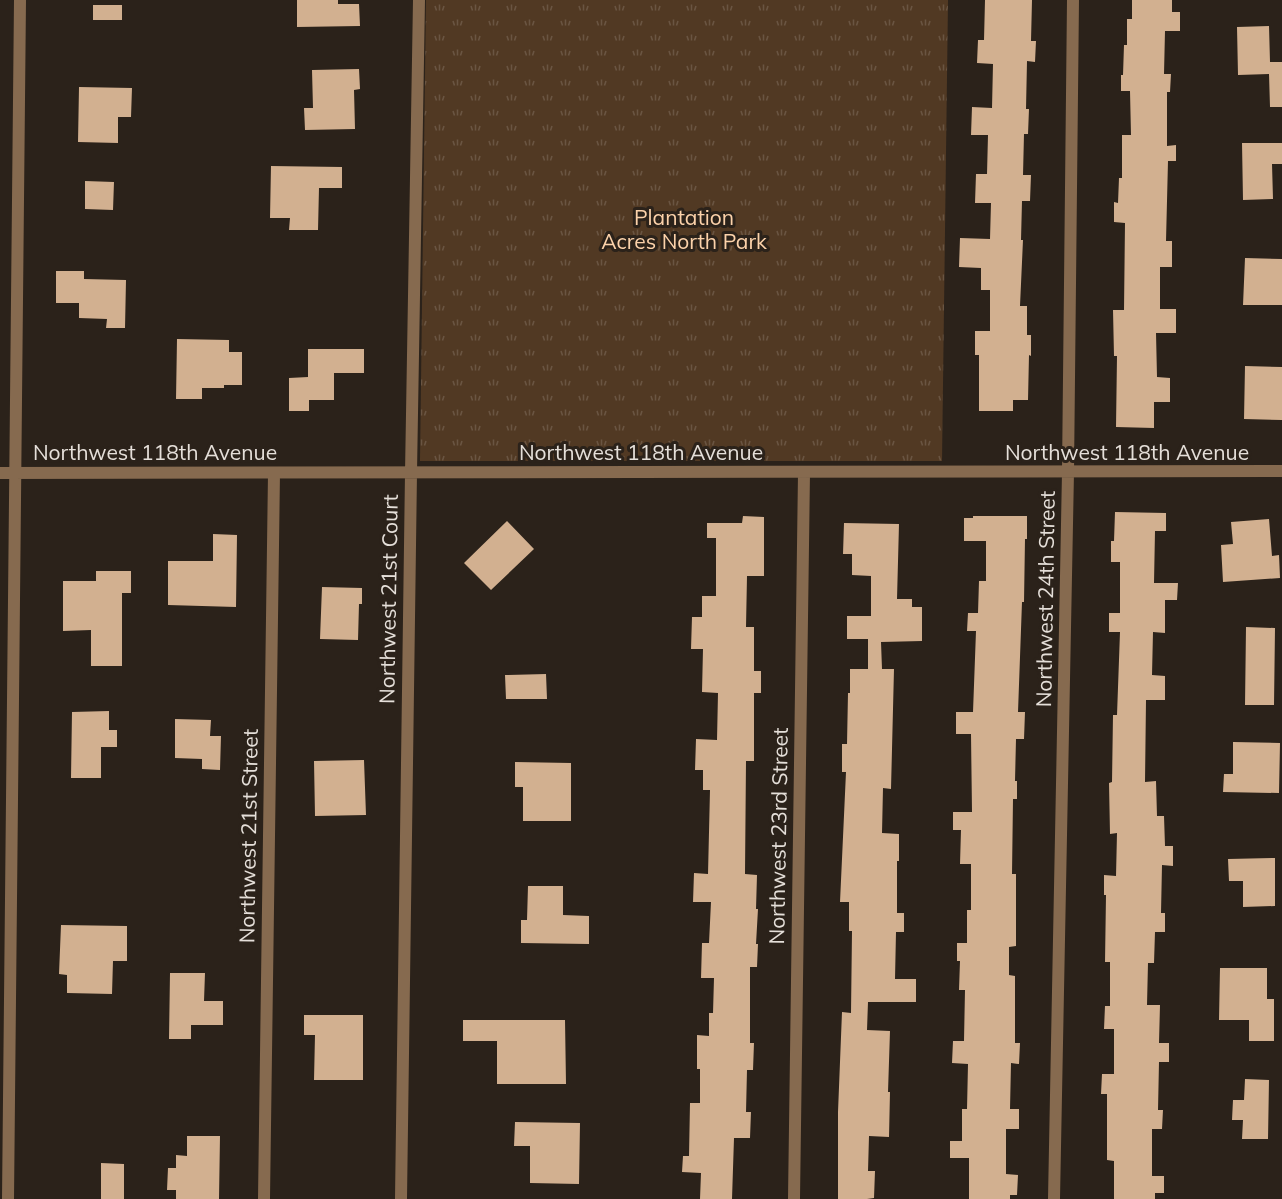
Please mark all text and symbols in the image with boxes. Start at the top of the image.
park label: Plantation Acres North Park [601,204,767,254]
street label: Northwest 118th Avenue [33,439,277,465]
street label: Northwest 118th Avenue [519,439,763,465]
street label: Northwest 118th Avenue [1005,439,1249,465]
street label: Northwest 24th Street [1030,491,1060,707]
street label: Northwest 21st Court [373,494,403,704]
street label: Northwest 23rd Street [763,727,793,945]
street label: Northwest 21st Street [233,729,263,943]

